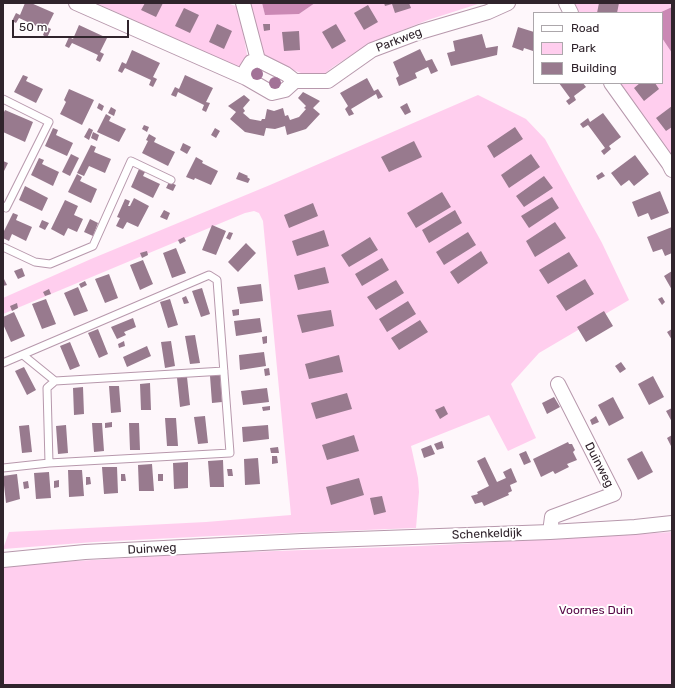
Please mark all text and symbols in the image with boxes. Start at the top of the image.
scale bar [14,12,131,38]
legend [533,12,663,84]
text: 50 m [19,20,47,34]
text: Road [571,21,599,35]
street label: Parkweg [374,25,424,55]
text: Park [571,41,596,55]
text: Building [571,61,617,75]
street label: Duinweg [581,440,617,490]
street label: Schenkeldijk [452,526,522,542]
street label: Duinweg [127,541,177,557]
park label: Voornes Duin [559,604,633,618]

